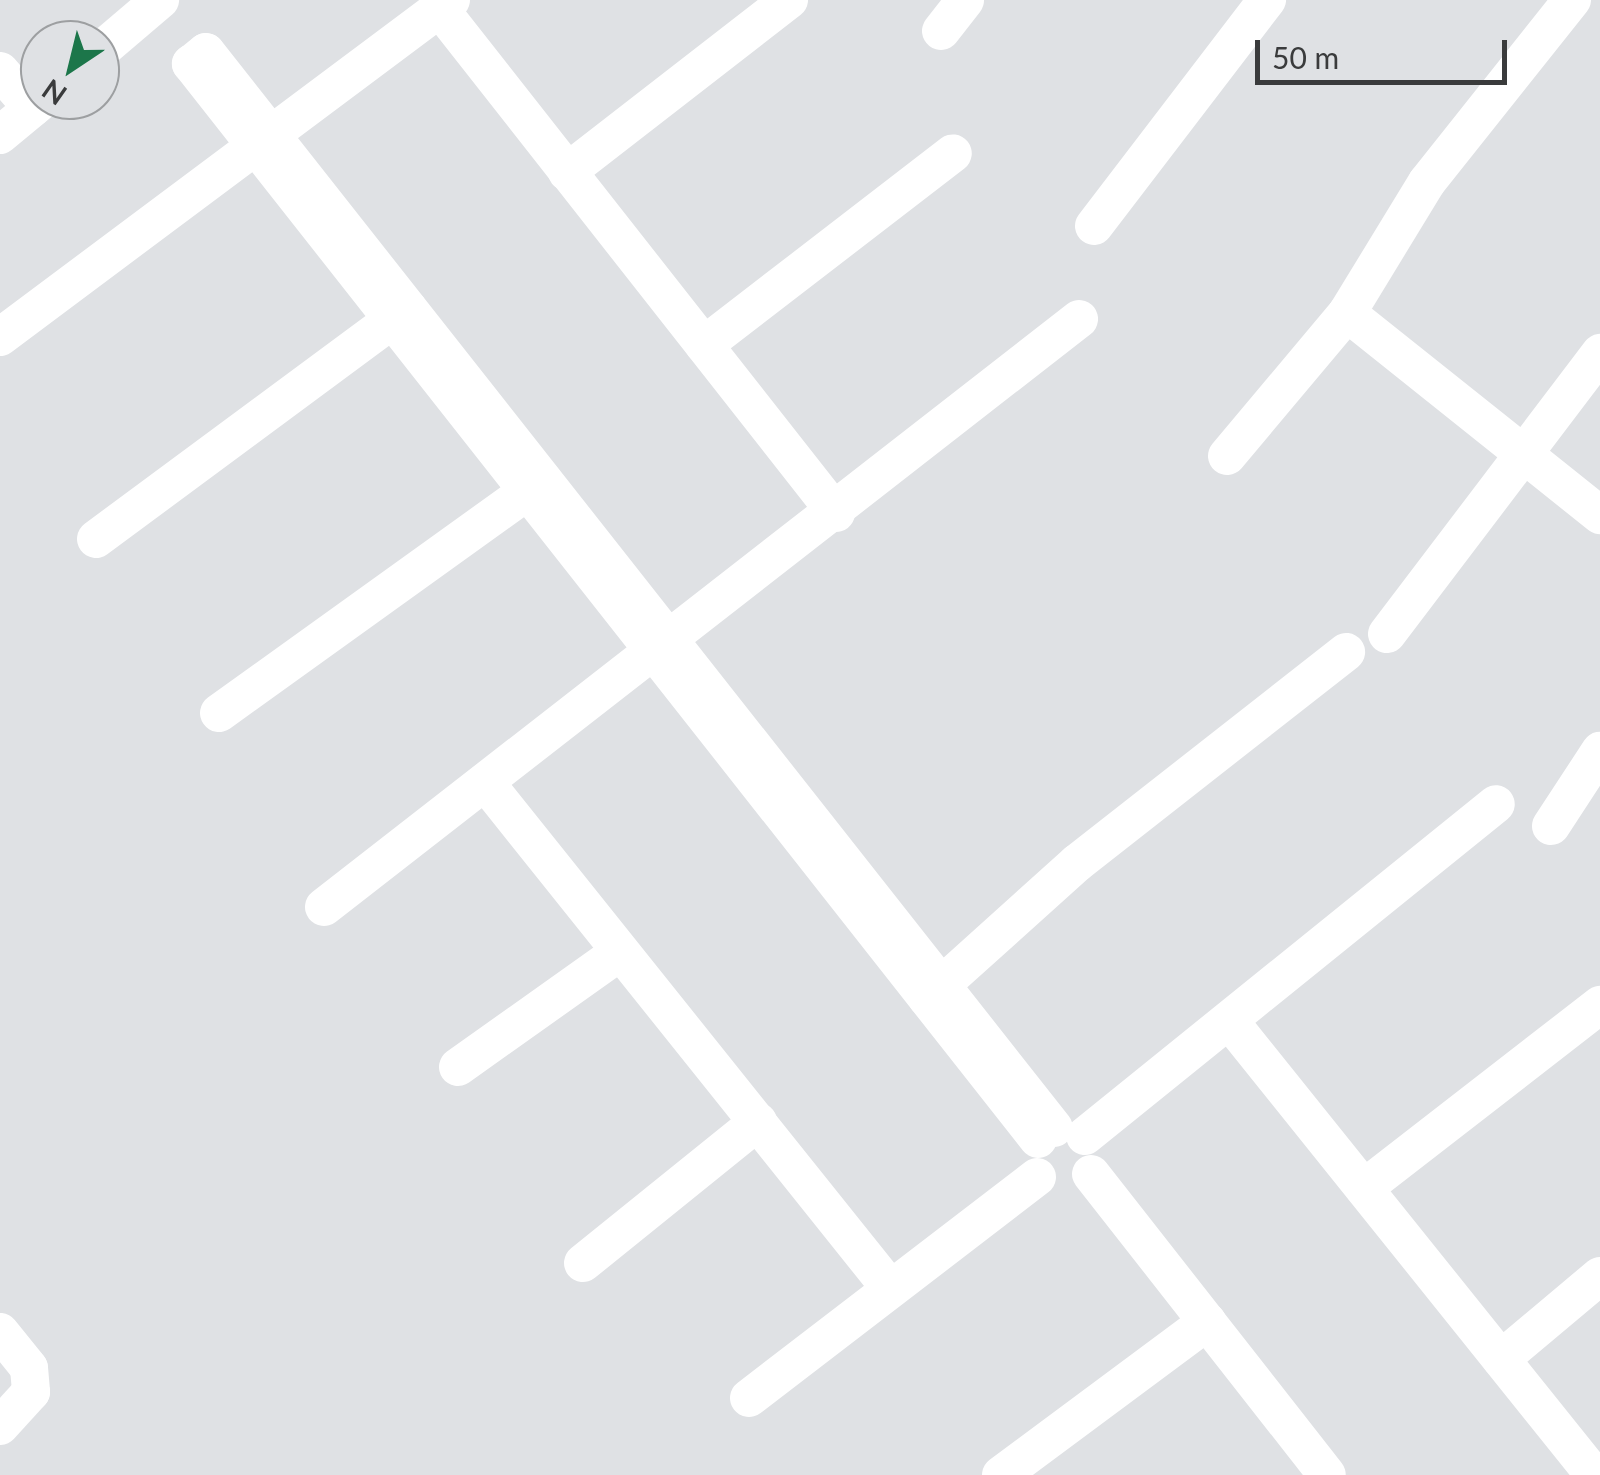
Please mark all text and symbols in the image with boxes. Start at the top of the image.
north arrow [20,20,120,120]
scale bar [1260,20,1512,82]
text: 50 m [1272,39,1339,75]
text: N [35,73,73,113]

